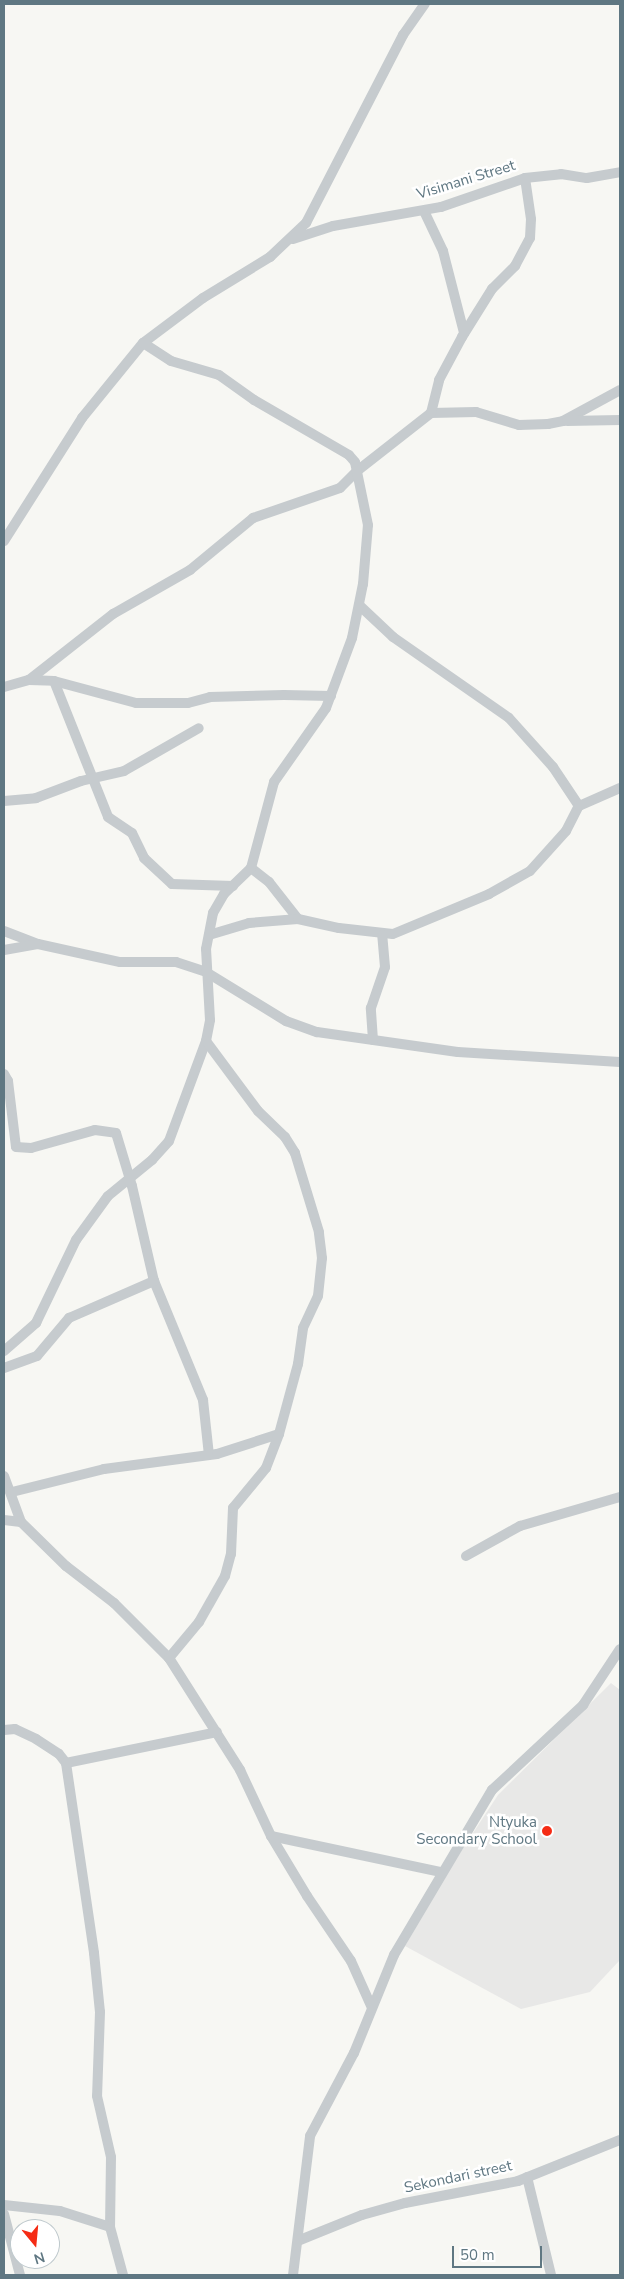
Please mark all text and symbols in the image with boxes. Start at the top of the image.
street label: Visimani Street [415,156,517,204]
place label: Ntyuka Secondary School [416,1813,537,1848]
marker: Ntyuka Secondary School [541,1825,553,1837]
street label: Sekondari street [403,2157,513,2197]
north arrow [10,2219,60,2269]
scale bar [454,2236,544,2268]
text: 50 m [460,2245,495,2265]
text: N [31,2247,47,2268]

